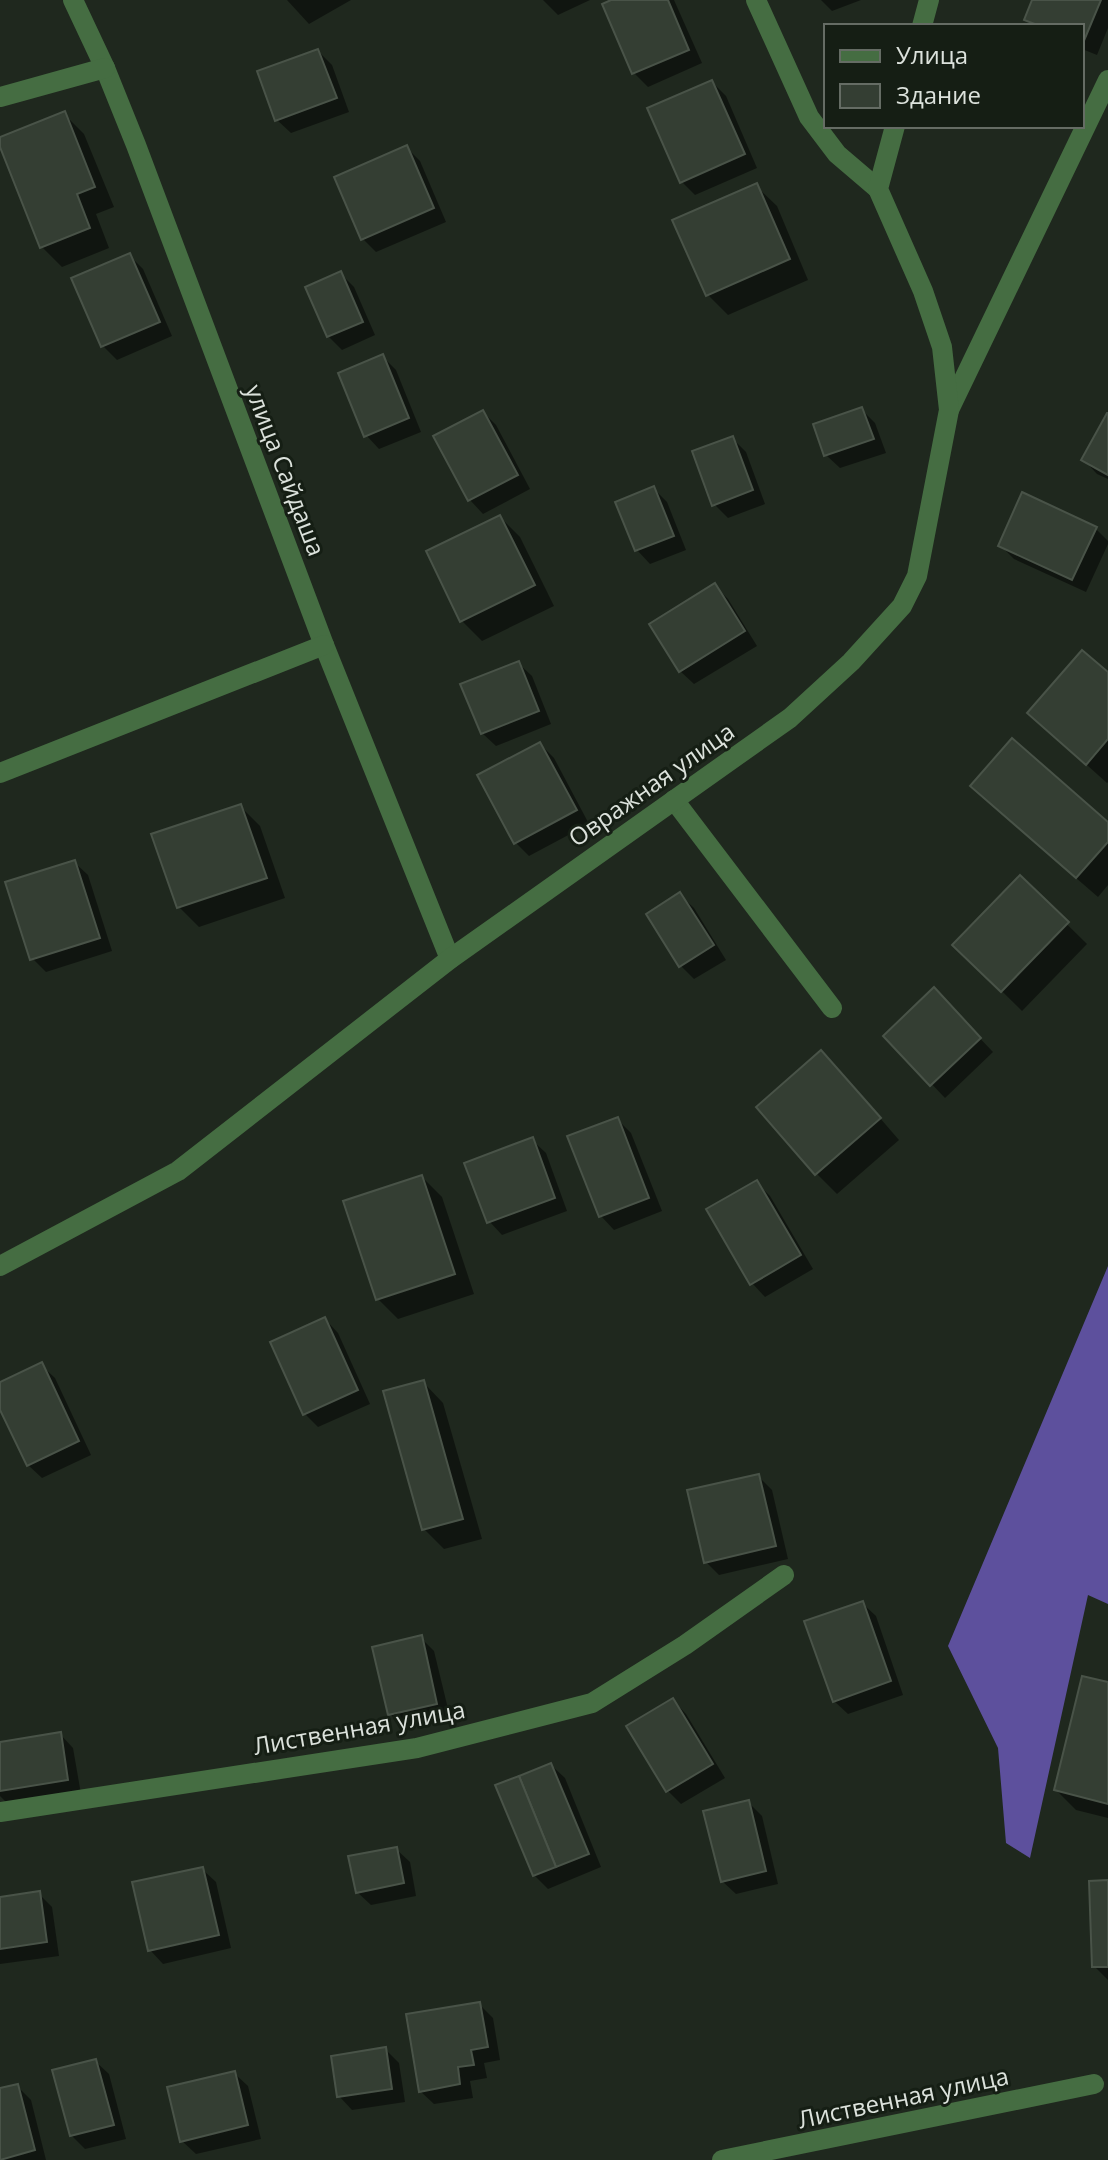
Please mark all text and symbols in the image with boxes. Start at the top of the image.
legend [824,24,1084,128]
text: Улица [896,38,968,71]
text: Здание [896,78,981,111]
street label: улица Сайдаша [238,380,334,560]
street label: Овражная улица [561,714,741,854]
street label: Лиственная улица [250,1692,468,1762]
street label: Лиственная улица [795,2059,1011,2135]

